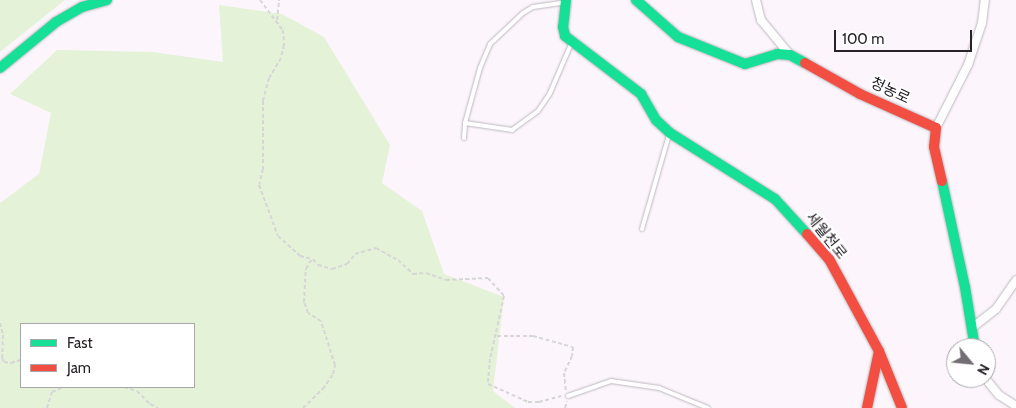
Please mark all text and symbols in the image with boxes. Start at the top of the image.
scale bar [836,20,974,52]
text: 100 m [842,30,884,48]
street label: 청농로 [867,74,913,108]
street label: 세월천로 [802,209,850,263]
legend [20,323,195,388]
text: Fast [67,334,92,352]
north arrow [946,338,996,388]
text: Jam [67,359,91,377]
text: N [973,361,994,378]

